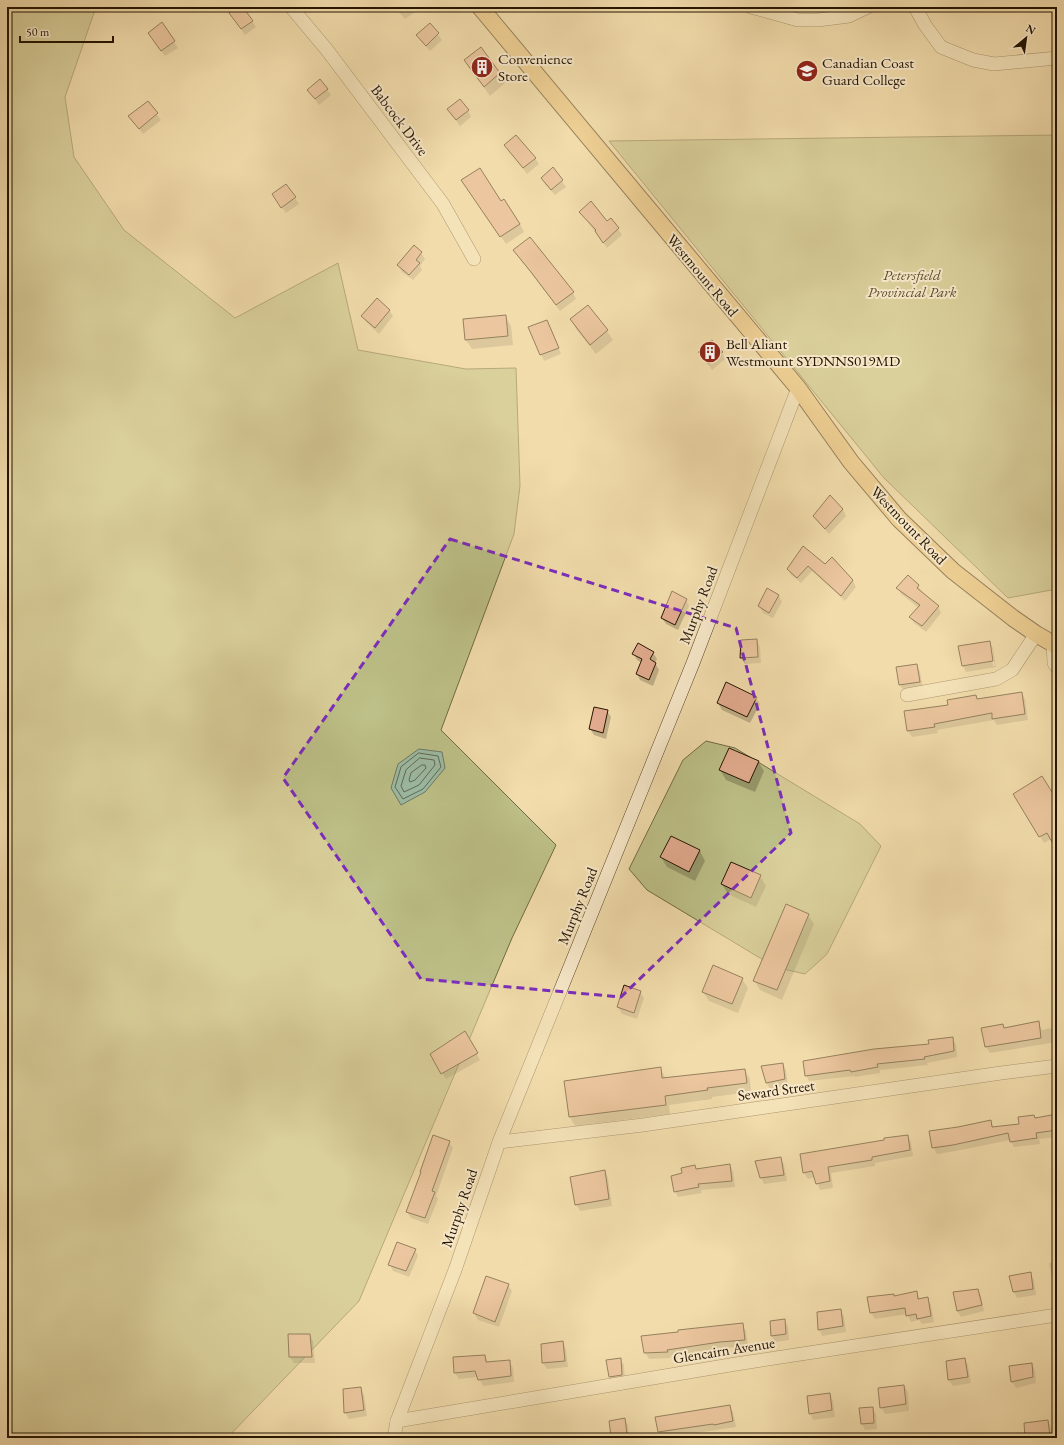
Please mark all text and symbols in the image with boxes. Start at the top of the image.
scale bar [20,18,113,44]
north arrow [1006,18,1046,58]
text: N [1024,21,1038,38]
text: 50 m [26,24,50,40]
place label: Convenience Store [498,49,573,85]
place label: Canadian Coast Guard College [822,53,914,89]
building icon: Convenience Store [469,54,495,80]
school or university icon: Canadian Coast Guard College [794,58,820,84]
street label: Babcock Drive [367,81,433,159]
street label: Westmount Road [663,230,743,320]
park label: Petersfield Provincial Park [868,265,957,301]
place label: Bell Aliant Westmount SYDNNS019MD [726,334,900,370]
building icon: Bell Aliant Westmount SYDNNS019MD [697,339,723,365]
street label: Westmount Road [867,482,951,568]
street label: Murphy Road [674,563,722,647]
street label: Murphy Road [553,864,601,948]
street label: Seward Street [736,1075,816,1105]
street label: Murphy Road [437,1166,481,1250]
street label: Glencairn Avenue [672,1333,776,1367]

